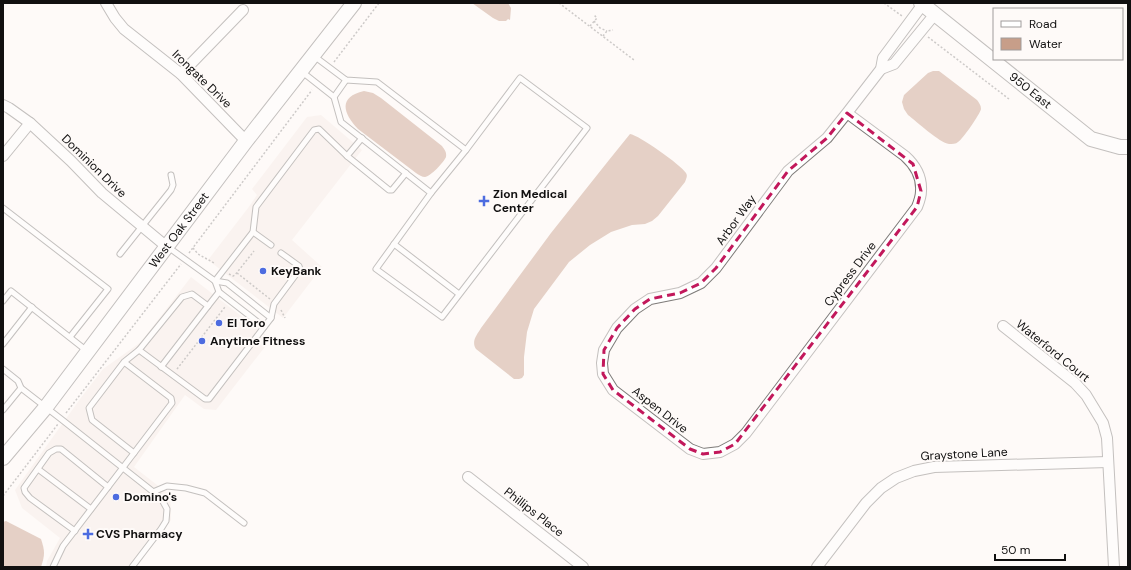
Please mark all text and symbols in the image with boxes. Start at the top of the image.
legend [993,8,1123,60]
text: Road [1029,16,1057,32]
text: Water [1029,36,1063,52]
street label: Irongate Drive [169,46,235,112]
street label: 950 East [1006,69,1055,113]
street label: Dominion Drive [58,131,130,201]
place label: Zion Medical Center [493,186,567,216]
street label: West Oak Street [145,189,213,271]
street label: Arbor Way [712,191,760,248]
marker: Zion Medical Center [478,195,490,207]
street label: Cypress Drive [820,238,880,310]
place label: KeyBank [271,263,322,279]
marker: KeyBank [258,266,268,276]
place label: El Toro [227,315,266,331]
street label: Waterford Court [1013,316,1094,386]
marker: El Toro [214,318,224,328]
place label: Anytime Fitness [210,333,305,349]
marker: Anytime Fitness [197,336,207,346]
street label: Aspen Drive [629,383,691,437]
street label: Graystone Lane [920,444,1008,464]
street label: Phillips Place [501,484,567,540]
place label: Domino's [124,489,177,505]
marker: Domino's [111,492,121,502]
place label: CVS Pharmacy [96,526,183,542]
marker: CVS Pharmacy [83,529,93,539]
scale bar [995,536,1065,562]
text: 50 m [1001,542,1030,558]

